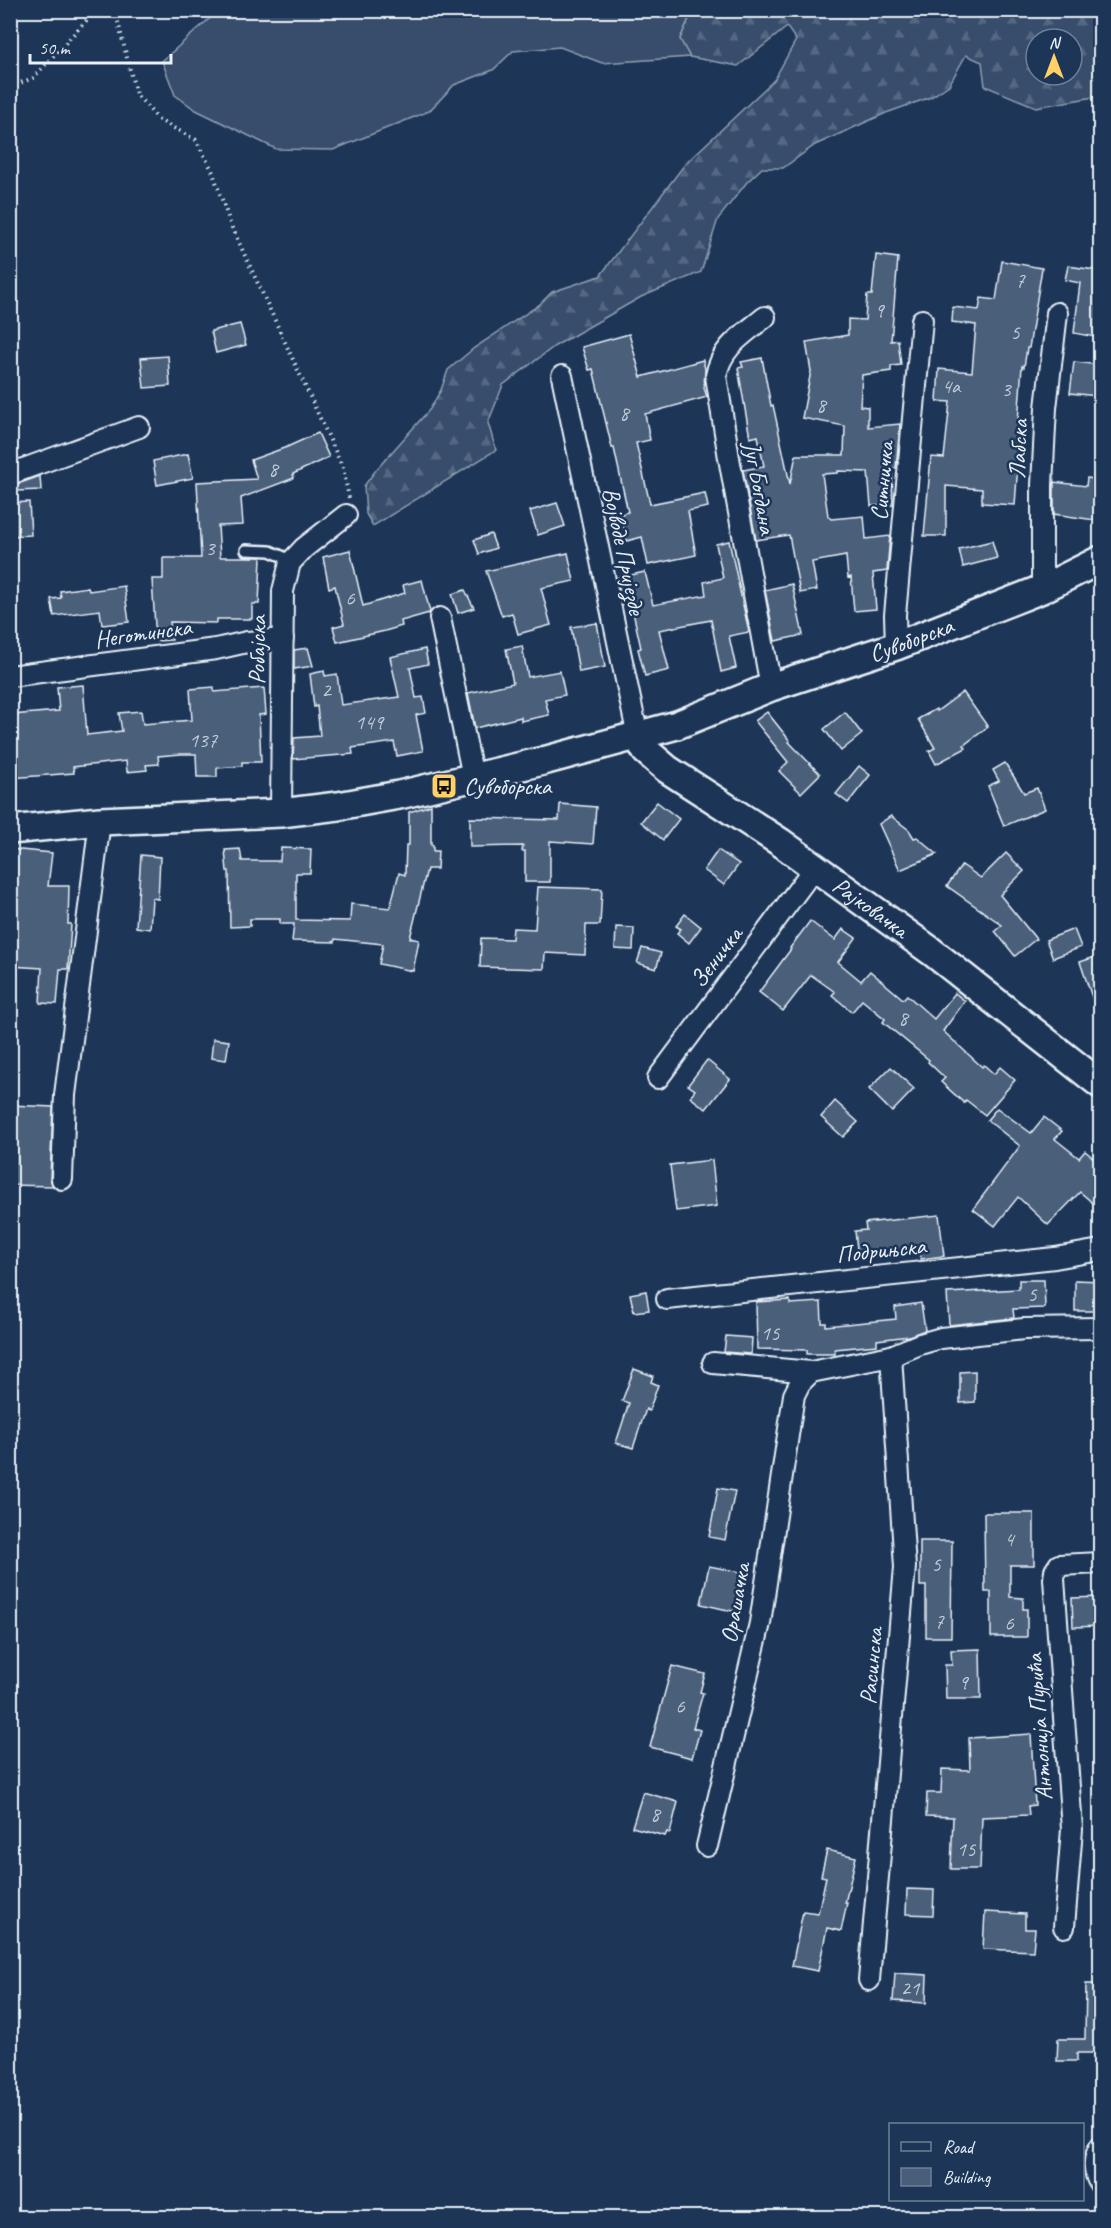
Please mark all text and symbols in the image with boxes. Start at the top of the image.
scale bar [30,27,171,65]
north arrow [1024,27,1084,87]
text: N [1049,33,1062,53]
text: 50 m [39,37,72,59]
house number: 7 [1015,267,1026,293]
house number: 9 [874,297,885,323]
house number: 5 [1010,319,1021,345]
house number: 4a [942,373,962,399]
house number: 3 [1001,376,1012,402]
house number: 8 [816,392,828,418]
house number: 8 [619,400,631,426]
street label: Лабска [1001,417,1035,479]
street label: Југ Богдана [737,438,783,538]
street label: Ситничка [864,438,901,521]
house number: 8 [268,456,280,482]
street label: Војводе Пријезде [595,485,653,620]
house number: 3 [205,535,216,561]
house number: 6 [345,585,355,611]
street label: Сувоборска [865,610,959,669]
street label: Неготинска [93,611,195,655]
street label: Робајска [241,614,273,685]
house number: 2 [321,677,332,703]
house number: 149 [355,709,385,735]
house number: 137 [189,727,219,753]
bus stop icon: Сувоборска [429,771,459,801]
place label: Сувоборска [464,771,553,801]
street label: Рајковачка [827,870,916,946]
street label: Зеничка [683,919,750,994]
house number: 8 [898,1005,910,1031]
street label: Подрињска [835,1230,929,1270]
house number: 5 [1027,1281,1038,1307]
house number: 15 [761,1320,781,1346]
house number: 4 [1004,1526,1016,1552]
house number: 5 [931,1551,942,1577]
street label: Орашачка [713,1559,757,1645]
house number: 7 [934,1608,945,1634]
house number: 6 [1004,1610,1014,1636]
street label: Расинска [853,1624,889,1706]
street label: Антонија Пурића [1019,1651,1059,1801]
house number: 9 [958,1669,969,1695]
house number: 6 [675,1693,685,1719]
house number: 8 [650,1801,662,1827]
house number: 15 [957,1836,977,1862]
house number: 21 [901,1975,921,2001]
legend [889,2123,1084,2201]
text: Road [943,2136,976,2158]
text: Building [943,2166,992,2188]

